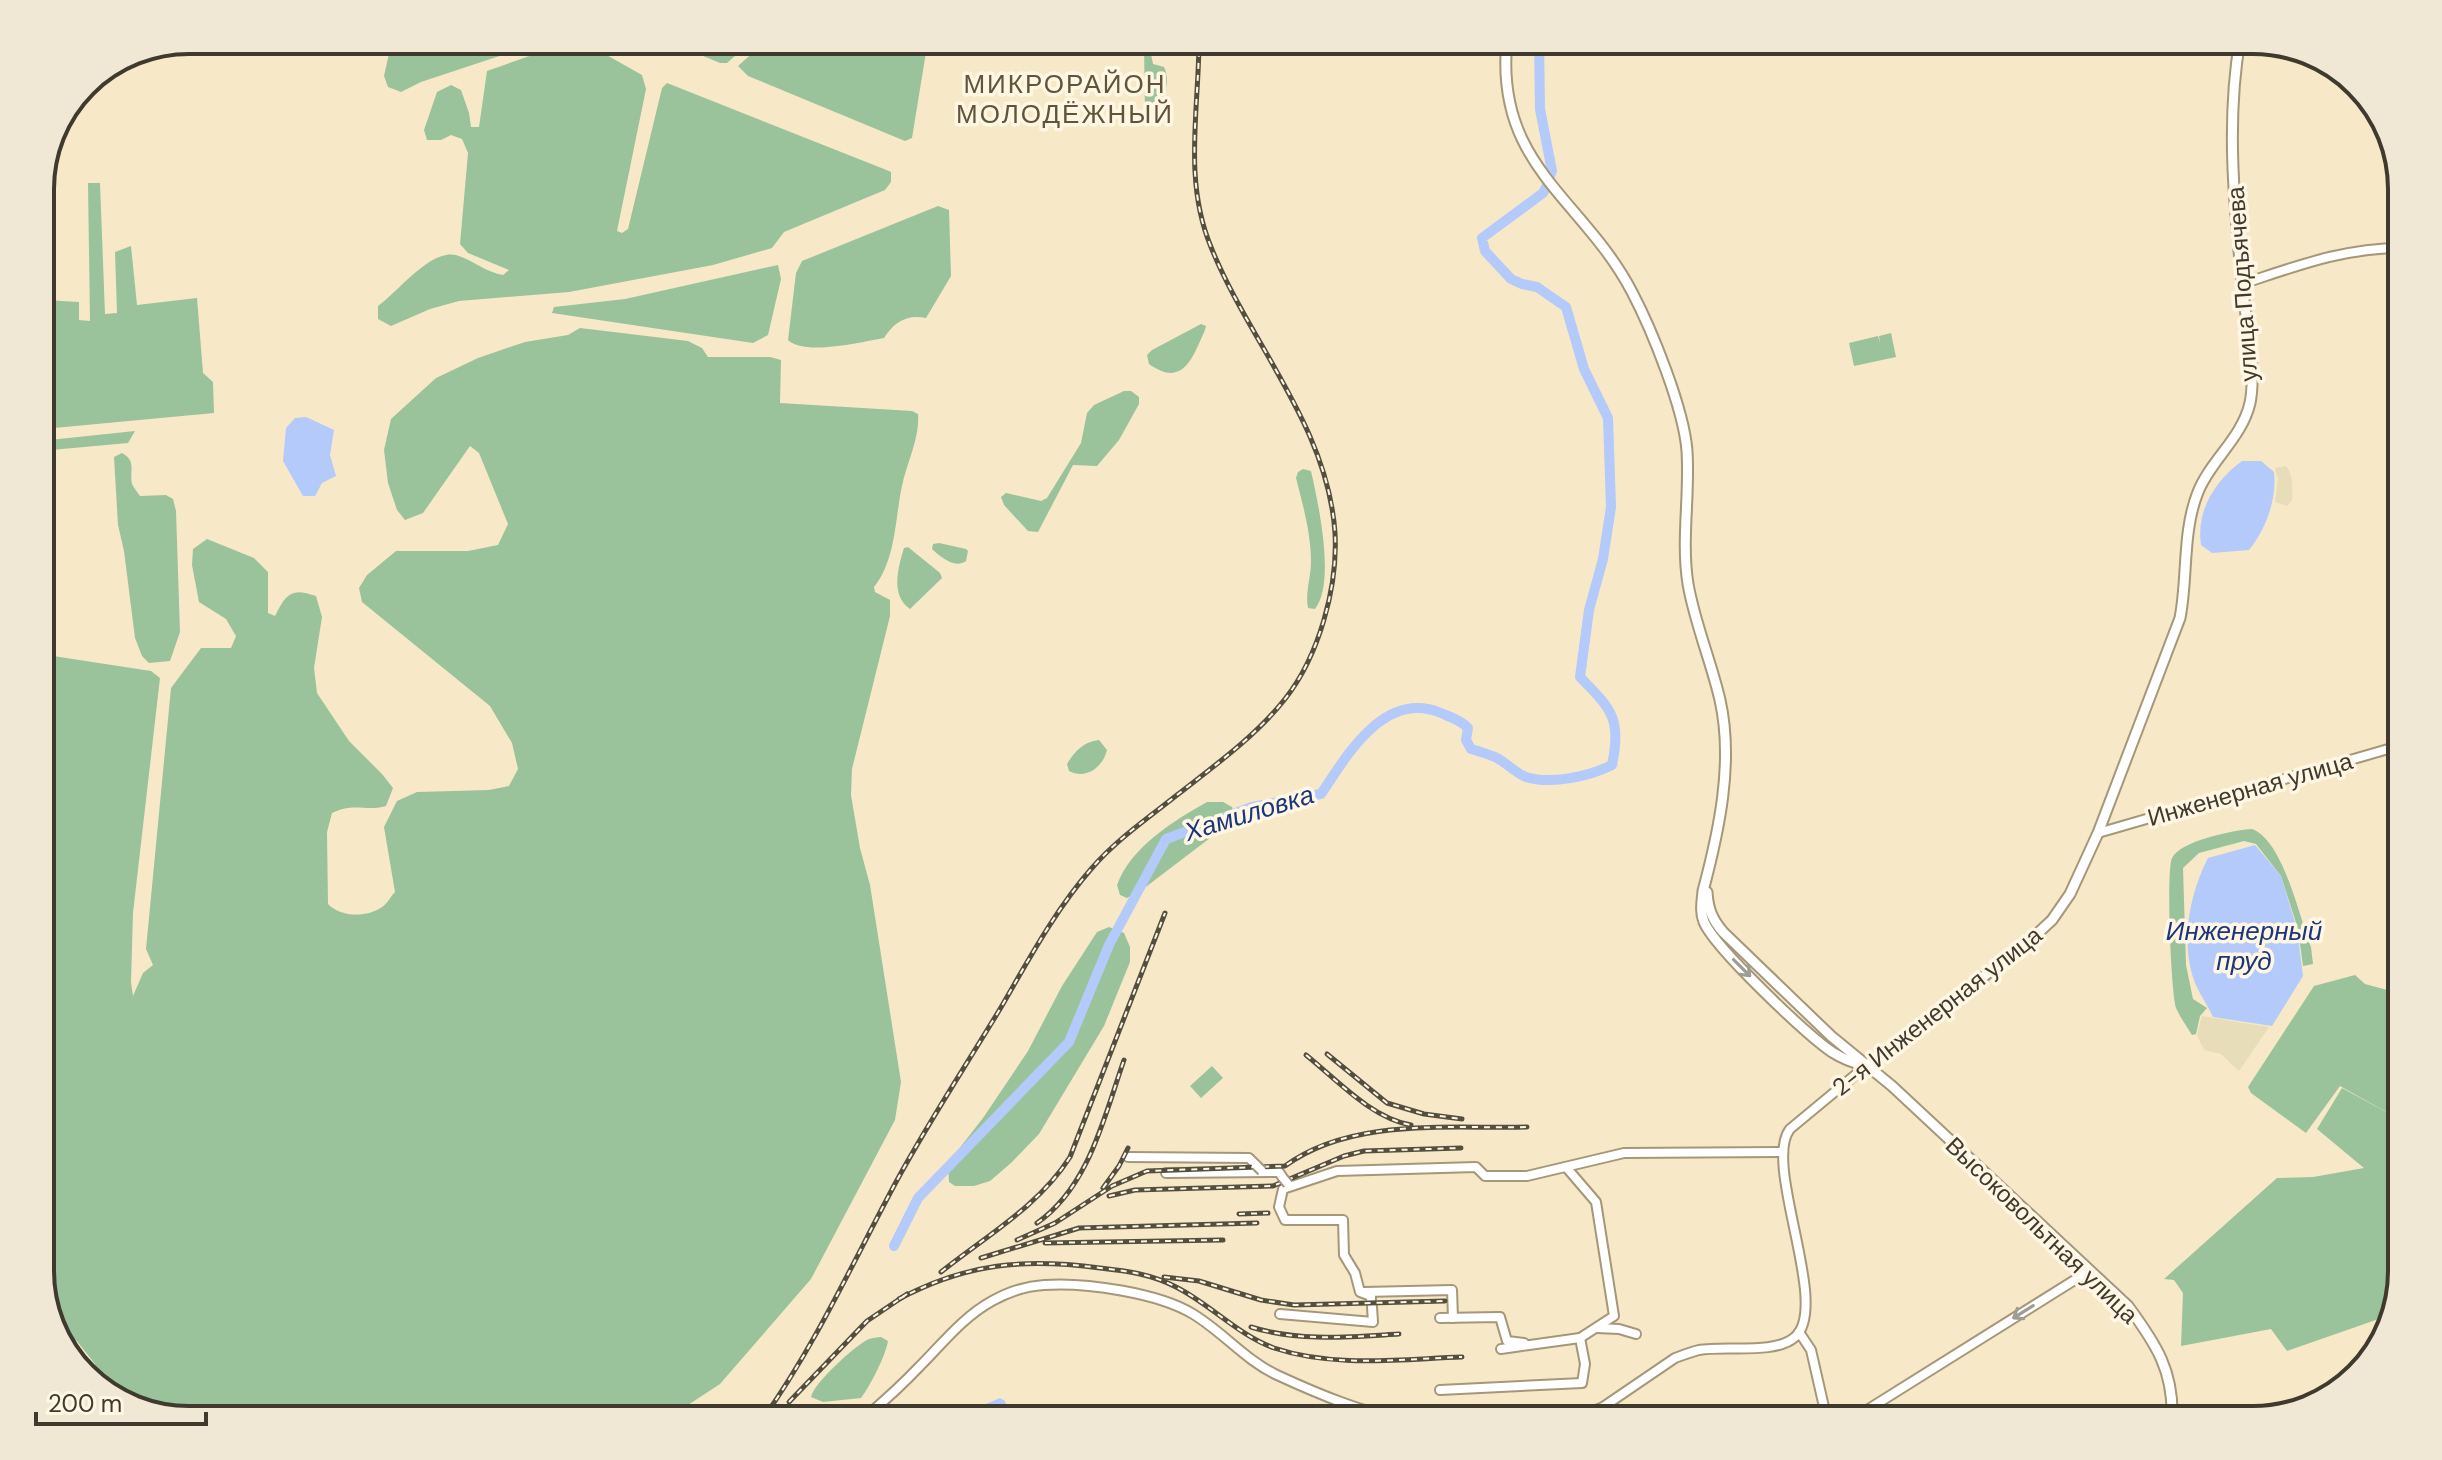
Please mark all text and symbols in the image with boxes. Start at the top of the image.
district label: МИКРОРАЙОН МОЛОДЁЖНЫЙ [956,67,1174,131]
street label: улица Подъячева [2220,185,2264,383]
street label: Инженерная улица [2144,745,2357,833]
water label: Хамиловка [1179,777,1318,849]
water label: Инженерный пруд [2166,914,2322,978]
street label: 2-я Инженерная улица [1826,919,2049,1103]
one-way arrow [1733,958,1752,978]
street label: Высоковольтная улица [1939,1130,2145,1330]
one-way arrow [2012,1305,2035,1321]
scale bar [36,1376,206,1426]
text: 200 m [48,1388,122,1419]

